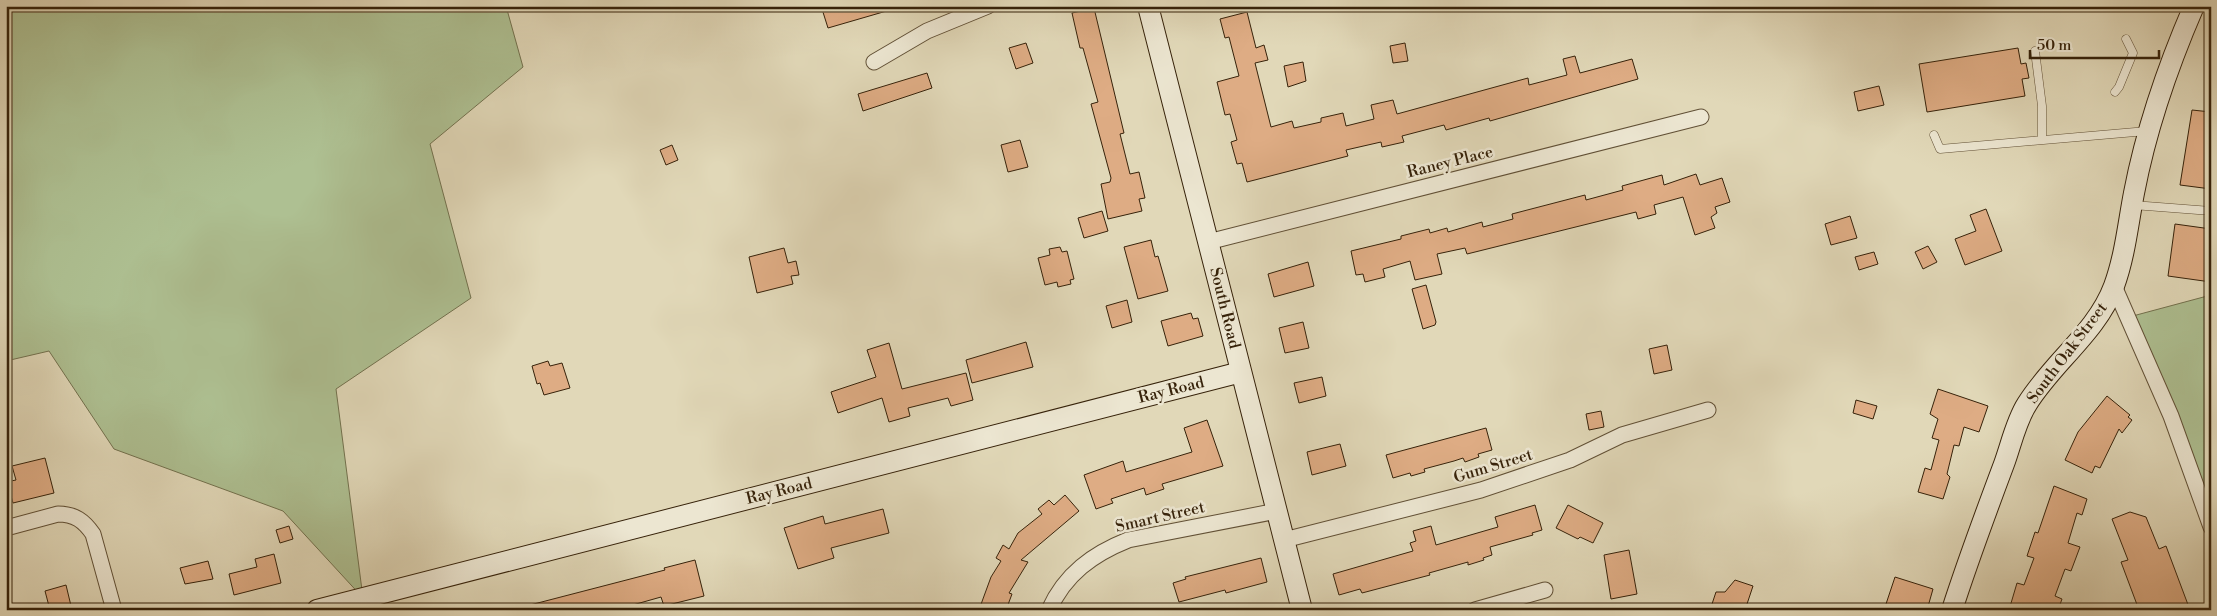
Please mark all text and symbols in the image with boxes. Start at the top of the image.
scale bar [2030,28,2158,60]
text: 50 m [2037,36,2071,55]
street label: Raney Place [1405,142,1495,182]
street label: South Road [1205,265,1245,351]
street label: South Oak Street [2022,298,2112,408]
street label: Ray Road [1136,372,1206,408]
street label: Gum Street [1451,444,1535,488]
street label: Ray Road [744,473,814,509]
street label: Smart Street [1113,497,1207,537]

